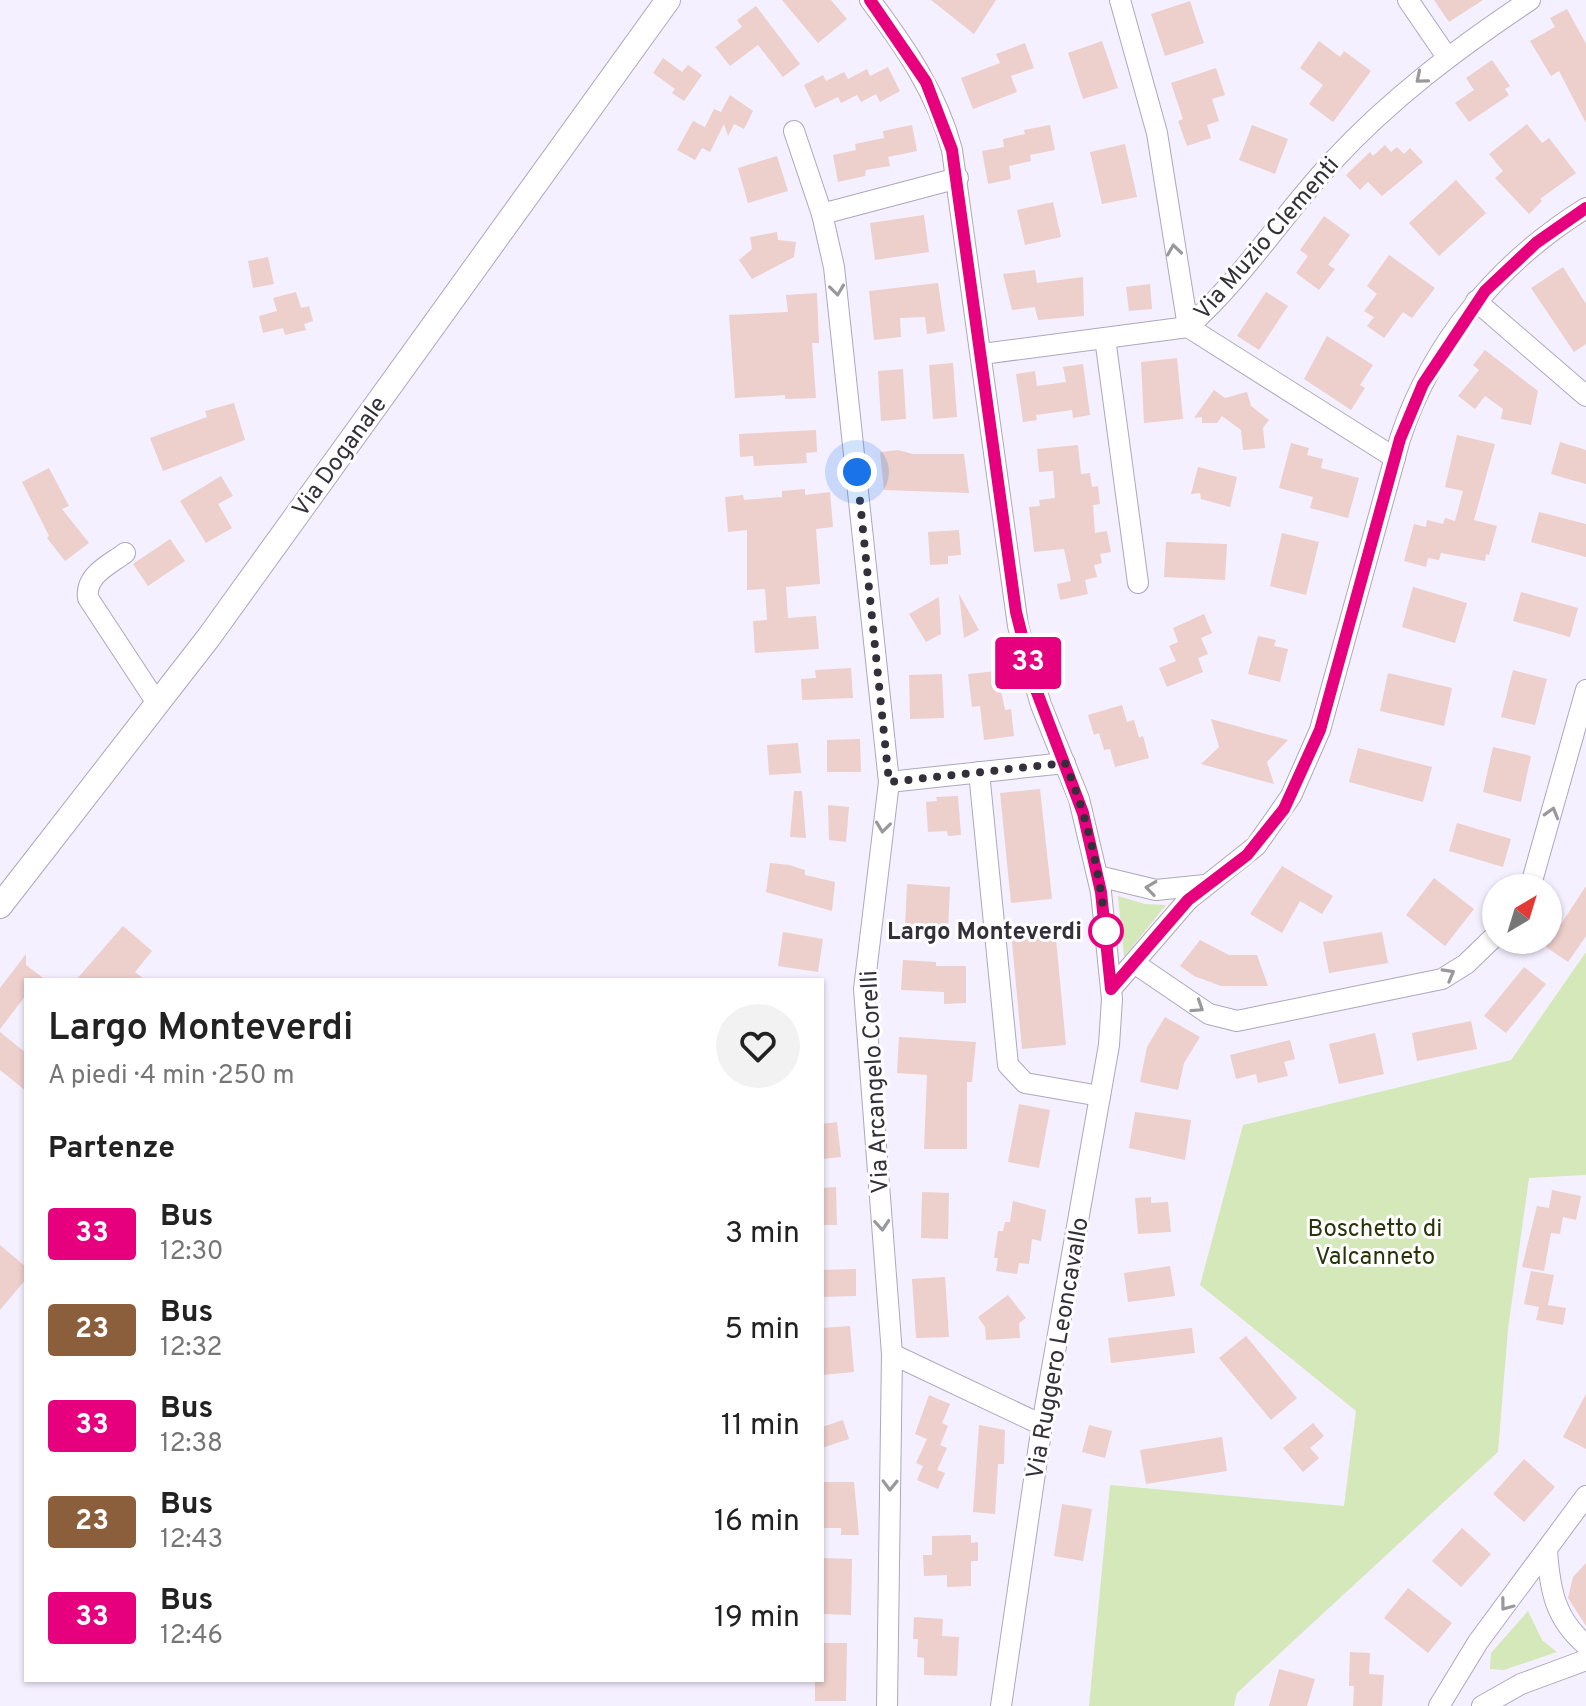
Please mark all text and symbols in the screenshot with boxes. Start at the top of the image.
one-way arrow [1416,68,1430,83]
street label: Via Muzio Clementi [1188,151,1347,327]
one-way arrow [1166,244,1183,257]
one-way arrow [829,284,846,297]
street label: Via Doganale [287,391,394,523]
your location [837,452,877,492]
line badge: 33 [992,637,1064,689]
text: 33 [1011,645,1045,681]
one-way arrow [1542,807,1559,821]
one-way arrow [875,821,892,834]
north arrow [1482,874,1562,954]
map controls [1482,874,1562,954]
one-way arrow [1144,880,1157,897]
marker: Largo Monteverdi [1089,914,1123,948]
place label: Largo Monteverdi [887,918,1082,948]
one-way arrow [1441,969,1455,984]
street label: Via Arcangelo Corelli [855,970,897,1194]
one-way arrow [1189,997,1204,1012]
button: heart [716,1004,800,1088]
text: Largo Monteverdi [48,1005,353,1054]
text: A piedi · 4 min · 250 m [48,1060,294,1093]
text: Partenze [48,1131,175,1168]
text: Bus [160,1199,213,1236]
street label: Via Ruggero Leoncavallo [1021,1215,1097,1482]
park label: Boschetto di Valcanneto [1308,1215,1442,1273]
text: 33 [75,1216,109,1252]
text: 3 min [725,1216,800,1253]
one-way arrow [873,1219,890,1232]
text: 12:30 [160,1236,224,1269]
text: Bus [160,1295,213,1332]
text: 23 [75,1312,109,1348]
text: 5 min [724,1312,800,1349]
text: 12:32 [160,1332,223,1365]
text: Bus [160,1391,213,1428]
text: 33 [75,1408,109,1444]
text: 11 min [721,1408,800,1445]
text: 12:38 [160,1428,223,1461]
one-way arrow [881,1479,898,1492]
text: Bus [160,1487,213,1524]
text: 23 [75,1504,109,1540]
text: 16 min [714,1504,800,1541]
text: 12:43 [160,1524,223,1557]
text: Bus [160,1583,213,1620]
one-way arrow [1501,1596,1515,1611]
text: 33 [75,1600,109,1636]
text: 19 min [714,1600,800,1637]
text: 12:46 [160,1620,223,1653]

